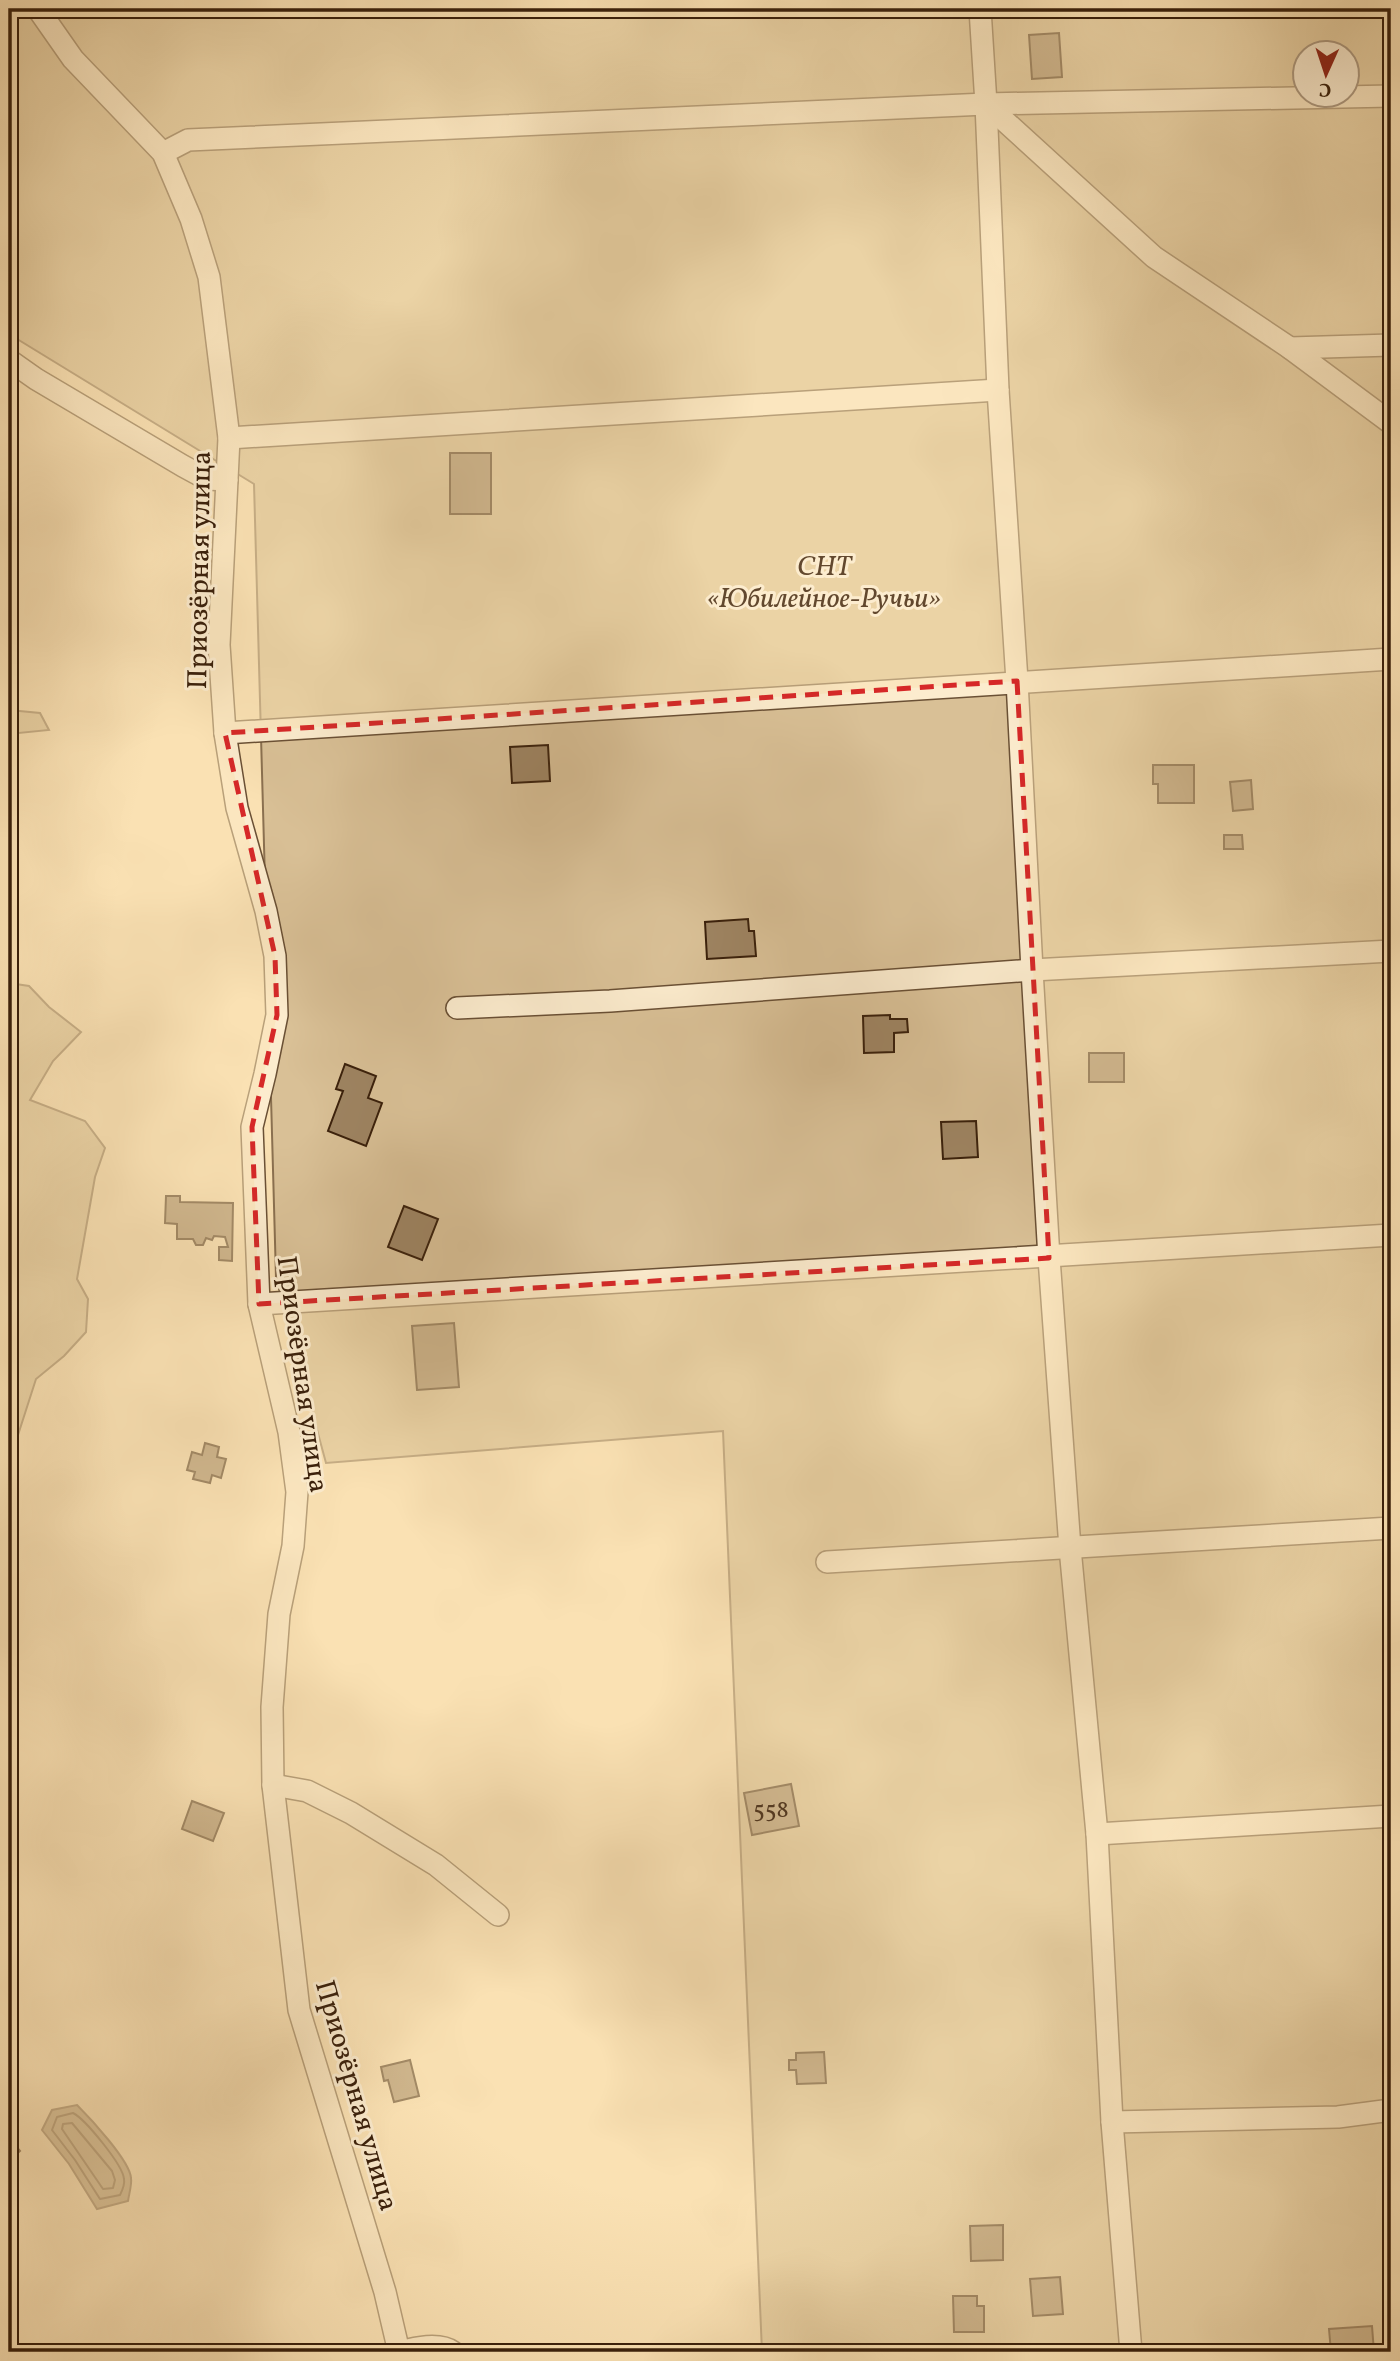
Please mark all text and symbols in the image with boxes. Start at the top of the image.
north arrow [1292,38,1362,108]
text: С [1318,76,1332,102]
street label: Приозёрная улица [179,450,222,690]
park label: СНТ «Юбилейное-Ручьи» [707,548,941,619]
street label: Приозёрная улица [266,1254,337,1495]
house number: 558 [753,1794,789,1828]
street label: Приозёрная улица [304,1976,407,2216]

